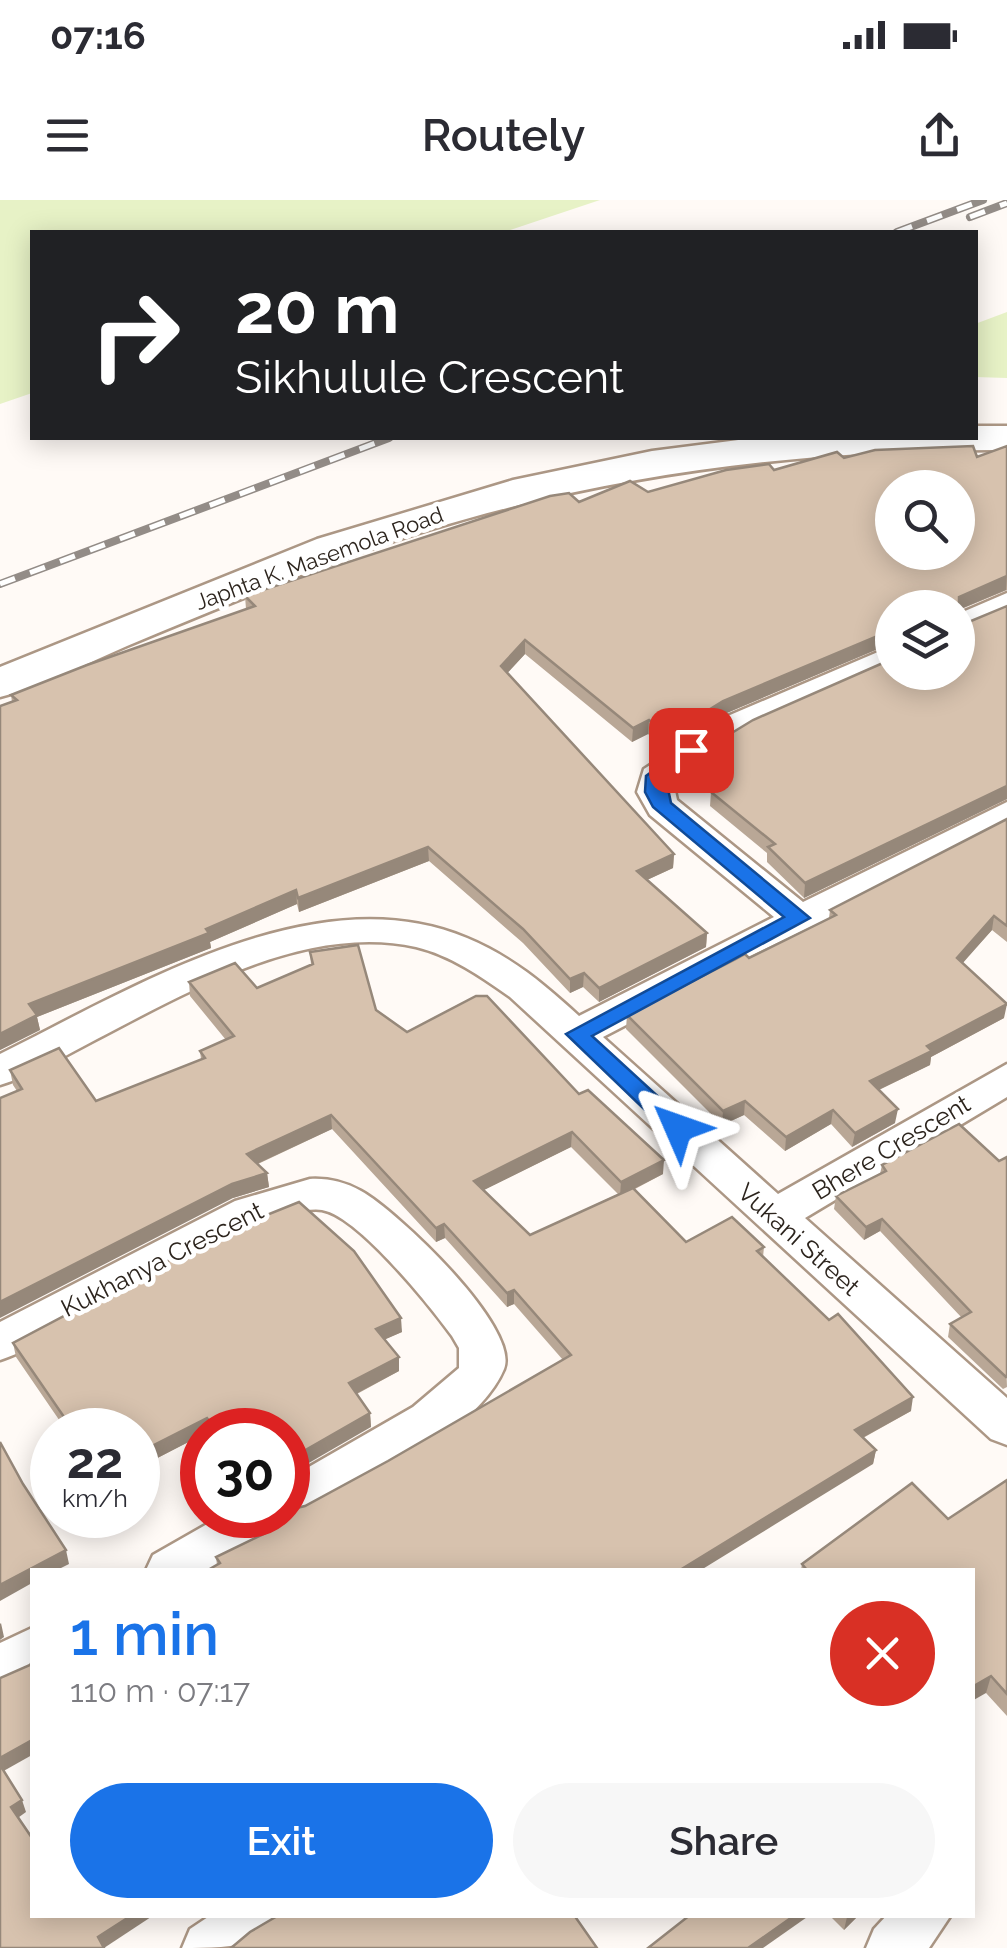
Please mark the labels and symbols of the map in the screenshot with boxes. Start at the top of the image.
street label: Japhta K. Masemola Road [191,501,447,615]
pin [649,708,734,793]
position arrow [626,1076,730,1180]
street label: Bhere Crescent [807,1088,976,1206]
street label: Vukani Street [732,1177,866,1302]
street label: Kukhanya Crescent [56,1195,269,1323]
speed limit sign: 30 [180,1408,310,1538]

